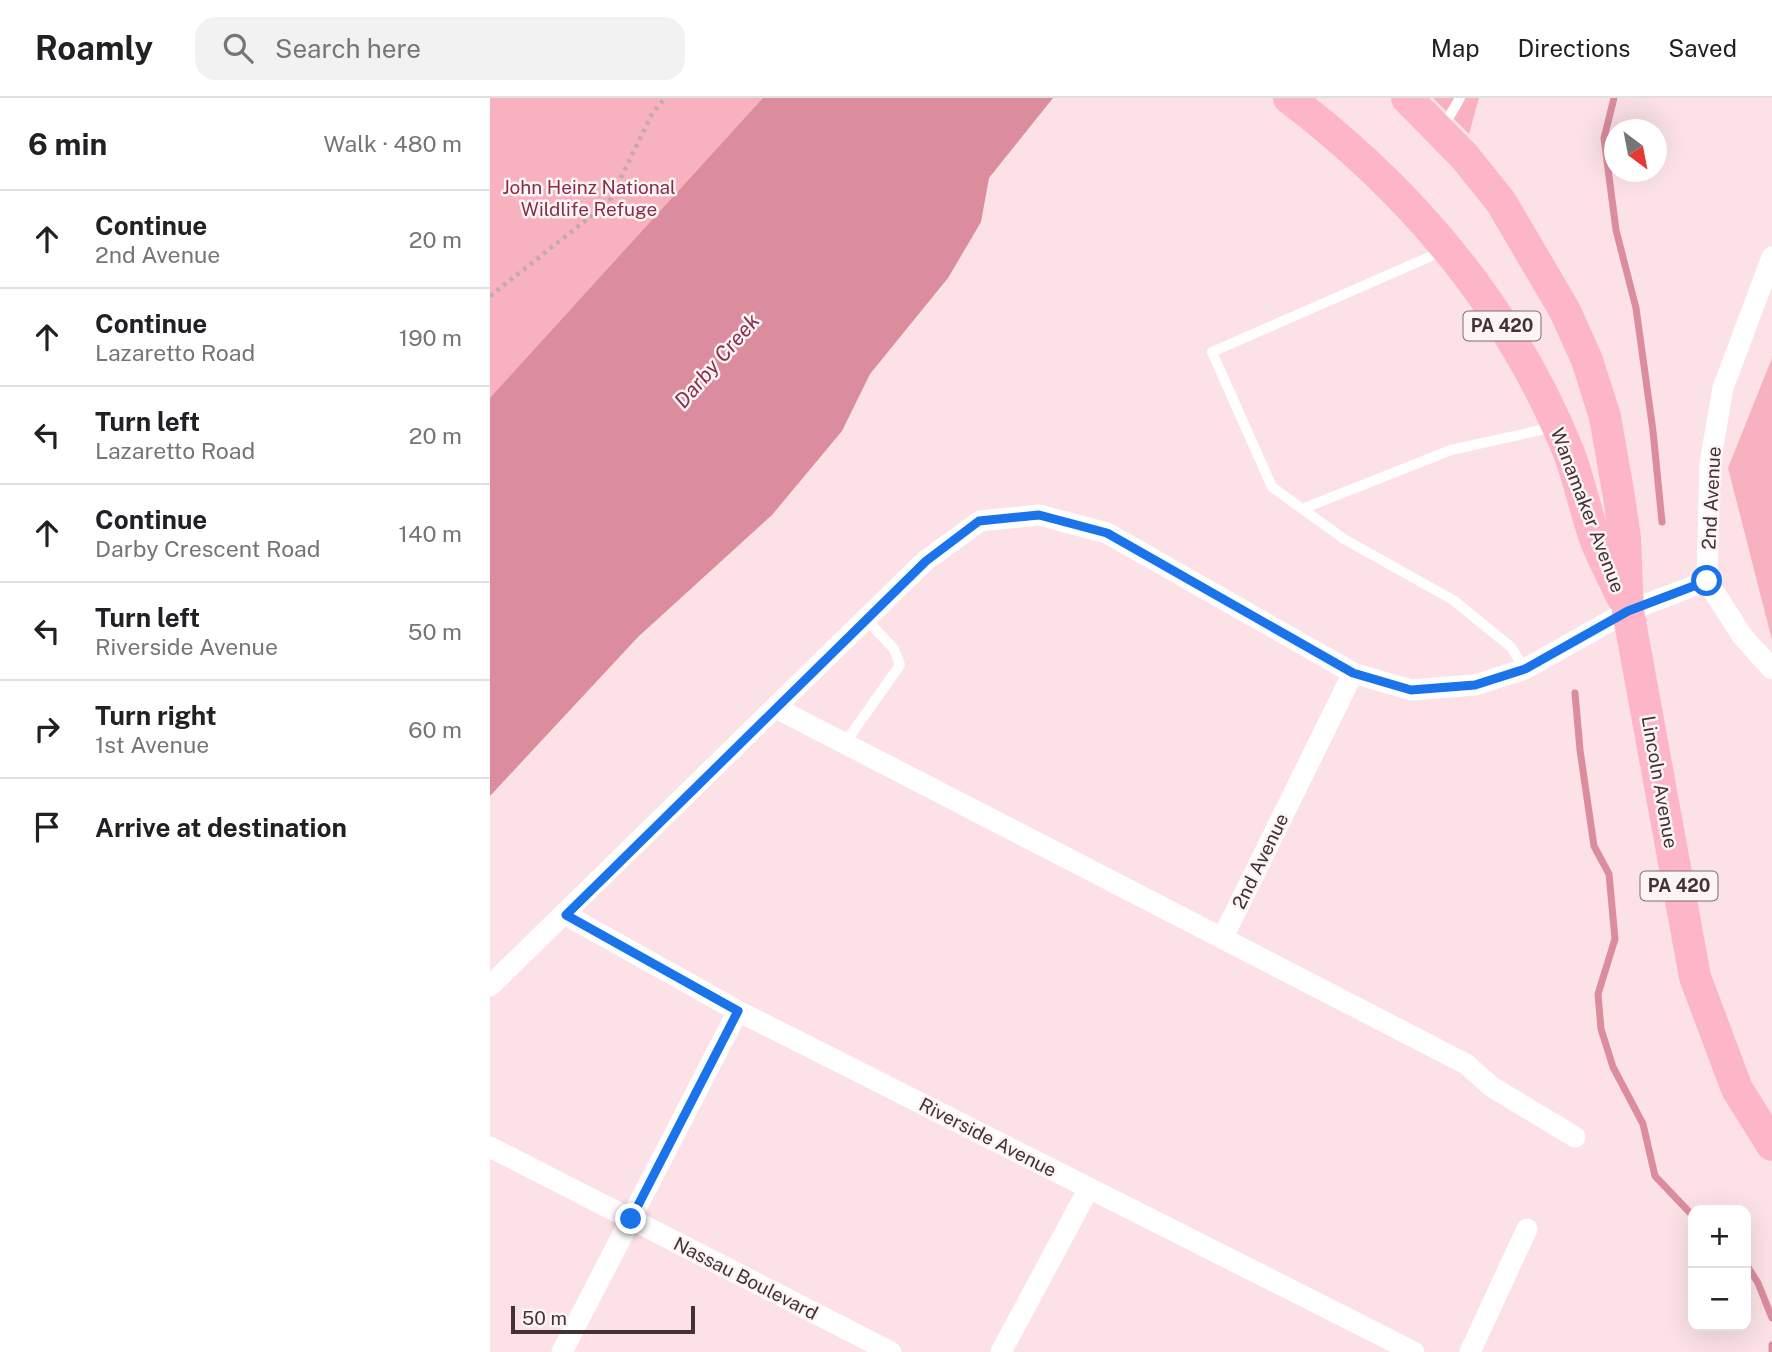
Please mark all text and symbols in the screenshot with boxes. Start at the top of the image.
search box [195,17,685,80]
text: Roamly [35,29,153,67]
icon: search [219,29,257,67]
text: Search here [275,33,421,64]
text: Map [1431,34,1480,62]
text: Directions [1518,34,1630,62]
text: Saved [1668,34,1737,62]
north arrow [1604,119,1667,182]
text: 6 min [28,126,107,162]
text: Walk · 480 m [324,130,462,157]
park label: John Heinz National Wildlife Refuge [502,176,676,220]
text: Continue [95,210,207,241]
icon: ahead [28,220,66,258]
text: 20 m [409,226,462,253]
text: 2nd Avenue [95,241,220,268]
text: Continue [95,308,207,339]
water label: Darby Creek [669,308,765,413]
road number: PA 420 [1464,311,1540,340]
icon: ahead [28,318,66,356]
text: 190 m [399,324,462,351]
text: Lazaretto Road [95,339,255,366]
text: Turn left [95,406,200,437]
icon: left [28,416,66,454]
text: 20 m [409,422,462,449]
street label: Wanamaker Avenue [1546,425,1630,595]
text: Lazaretto Road [95,437,255,464]
street label: 2nd Avenue [1697,446,1725,550]
text: Continue [95,504,207,535]
icon: ahead [28,514,66,552]
text: 140 m [399,520,462,547]
text: Darby Crescent Road [95,535,321,562]
route start [1691,565,1722,596]
text: Turn left [95,602,200,633]
icon: left [28,612,66,650]
text: 50 m [408,618,462,645]
text: Riverside Avenue [95,633,278,660]
text: Turn right [95,700,217,731]
icon: right [28,710,66,748]
street label: Lincoln Avenue [1638,714,1682,850]
text: 60 m [408,716,462,743]
text: 1st Avenue [95,731,209,758]
icon: arrive [28,808,66,846]
street label: 2nd Avenue [1227,810,1293,912]
text: Arrive at destination [95,812,347,843]
road number: PA 420 [1640,872,1718,900]
street label: Riverside Avenue [916,1093,1060,1181]
route end [615,1203,646,1234]
map controls [1688,1205,1751,1331]
button: + [1688,1205,1751,1268]
street label: Nassau Boulevard [670,1232,822,1324]
button: − [1688,1268,1751,1331]
scale bar [511,1303,695,1335]
text: 50 m [522,1307,567,1329]

